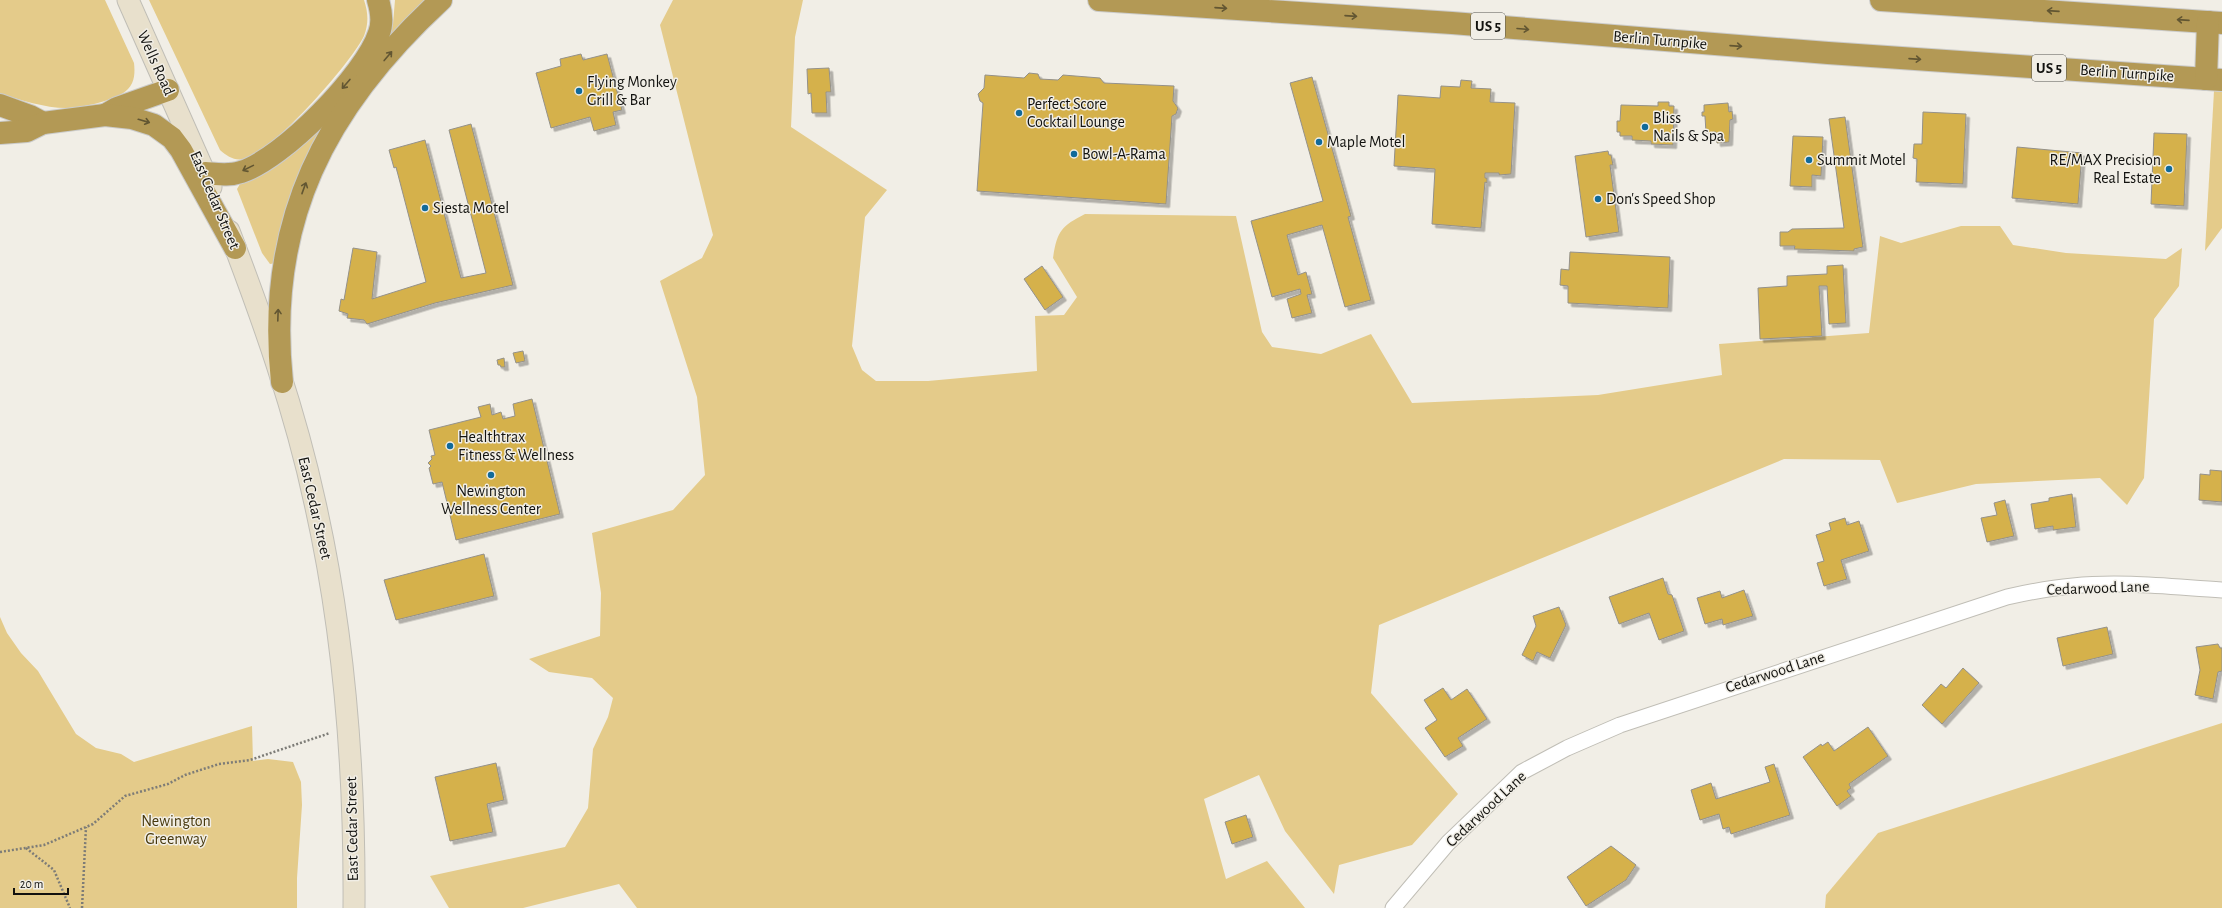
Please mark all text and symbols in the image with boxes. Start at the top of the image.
one-way arrow [1214,4,1227,11]
one-way arrow [2047,8,2060,15]
one-way arrow [1344,13,1357,20]
road number: US 5 [1471,13,1505,39]
one-way arrow [2177,16,2190,23]
one-way arrow [1516,26,1529,33]
street label: Wells Road [135,28,177,98]
street label: Berlin Turnpike [1612,28,1708,52]
one-way arrow [1729,42,1742,49]
one-way arrow [383,50,392,61]
road number: US 5 [2032,55,2066,81]
one-way arrow [1908,56,1921,63]
street label: Berlin Turnpike [2079,62,2175,84]
place label: Flying Monkey Grill & Bar [587,74,677,108]
one-way arrow [341,79,350,89]
marker: Flying Monkey Grill & Bar [574,86,584,96]
place label: Perfect Score Cocktail Lounge [1027,96,1125,130]
marker: Perfect Score Cocktail Lounge [1014,108,1024,118]
place label: Bliss Nails & Spa [1653,110,1724,144]
one-way arrow [137,118,150,125]
marker: Bliss Nails & Spa [1640,122,1650,132]
place label: Maple Motel [1327,134,1405,150]
marker: Maple Motel [1314,137,1324,147]
place label: Bowl-A-Rama [1082,146,1166,162]
street label: East Cedar Street [187,149,243,251]
marker: Bowl-A-Rama [1069,149,1079,159]
place label: Summit Motel [1817,152,1906,168]
place label: RE/MAX Precision Real Estate [2050,152,2161,186]
marker: Summit Motel [1804,155,1814,165]
marker: RE/MAX Precision Real Estate [2164,164,2174,174]
one-way arrow [243,165,255,172]
one-way arrow [301,183,309,195]
place label: Don's Speed Shop [1606,191,1716,207]
marker: Don's Speed Shop [1593,194,1603,204]
place label: Siesta Motel [433,200,509,216]
marker: Siesta Motel [420,203,430,213]
one-way arrow [275,309,282,322]
place label: Healthtrax Fitness & Wellness [458,429,574,463]
marker: Healthtrax Fitness & Wellness [445,441,455,451]
street label: East Cedar Street [295,455,335,561]
marker: Newington Wellness Center [486,470,496,480]
place label: Newington Wellness Center [441,483,542,517]
street label: Cedarwood Lane [2046,578,2150,598]
street label: Cedarwood Lane [1724,648,1826,696]
street label: Cedarwood Lane [1443,768,1529,850]
street label: East Cedar Street [343,776,361,882]
park label: Newington Greenway [141,813,211,848]
scale bar [14,870,68,896]
text: 20 m [20,878,43,890]

